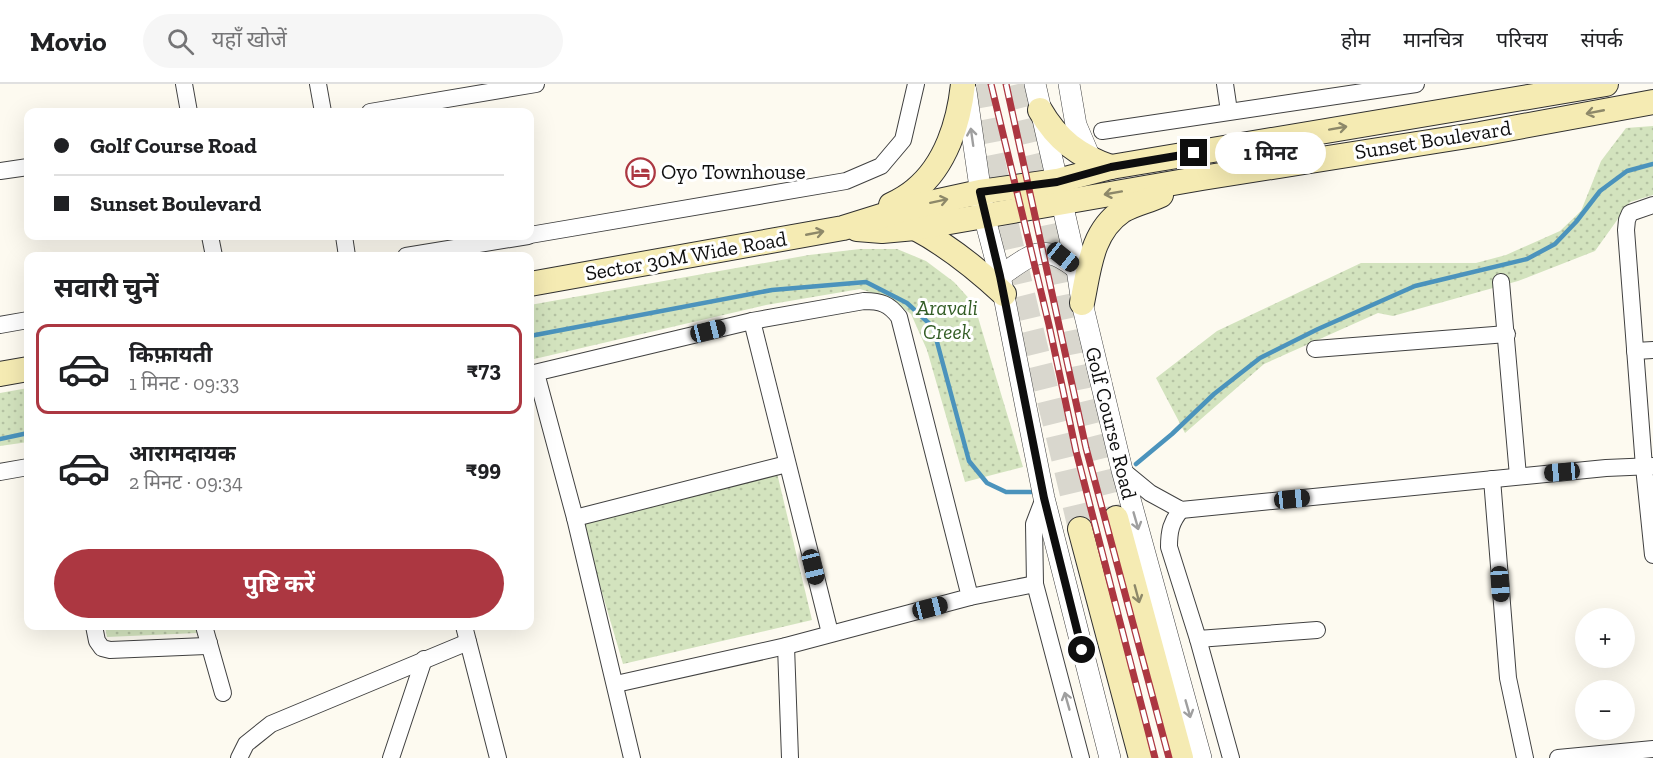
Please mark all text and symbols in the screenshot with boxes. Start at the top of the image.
search box [143,14,563,68]
text: Movio [30,25,107,58]
icon: search [164,25,197,58]
text: यहाँ खोजें [212,26,287,53]
text: होम [1341,27,1370,52]
text: मानचित्र [1403,27,1463,52]
text: परिचय [1496,27,1548,52]
text: संपर्क [1581,27,1623,52]
one-way arrow [1586,107,1606,118]
street label: Sunset Boulevard [1353,115,1513,164]
one-way arrow [1327,122,1347,133]
one-way arrow [967,127,978,147]
text: Golf Course Road [90,132,257,159]
callout: 1 मिनट [1215,132,1326,174]
route end [1180,139,1207,166]
text: 1 मिनट [1244,141,1297,165]
hotel icon: Oyo Townhouse [624,156,656,188]
place label: Oyo Townhouse [661,159,806,184]
one-way arrow [1104,188,1124,199]
text: Sunset Boulevard [90,190,261,217]
one-way arrow [930,194,949,206]
street label: Sector 30M Wide Road [583,225,789,286]
one-way arrow [804,227,824,238]
car [1043,239,1083,275]
text: सवारी चुनें [54,272,158,304]
park label: Aravali Creek [915,295,978,344]
car [688,318,728,344]
text: किफ़ायती [129,341,213,368]
icon: car [57,342,111,396]
street label: Golf Course Road [1080,344,1143,502]
text: ₹73 [467,356,501,383]
text: 1 मिनट · 09:33 [129,371,239,395]
text: आरामदायक [129,440,236,467]
icon: car [57,441,111,495]
text: ₹99 [466,455,501,482]
car [1543,461,1581,483]
text: 2 मिनट · 09:34 [129,470,243,494]
car [1273,488,1311,510]
one-way arrow [1130,511,1142,530]
car [800,547,826,587]
button: पुष्टि करें [54,549,504,618]
car [1490,565,1510,603]
one-way arrow [1131,584,1143,603]
car [910,595,950,621]
map controls [1575,608,1635,740]
button: + [1575,608,1635,668]
route start [1068,636,1095,663]
button: − [1575,680,1635,740]
one-way arrow [1061,692,1072,711]
one-way arrow [1183,699,1194,718]

